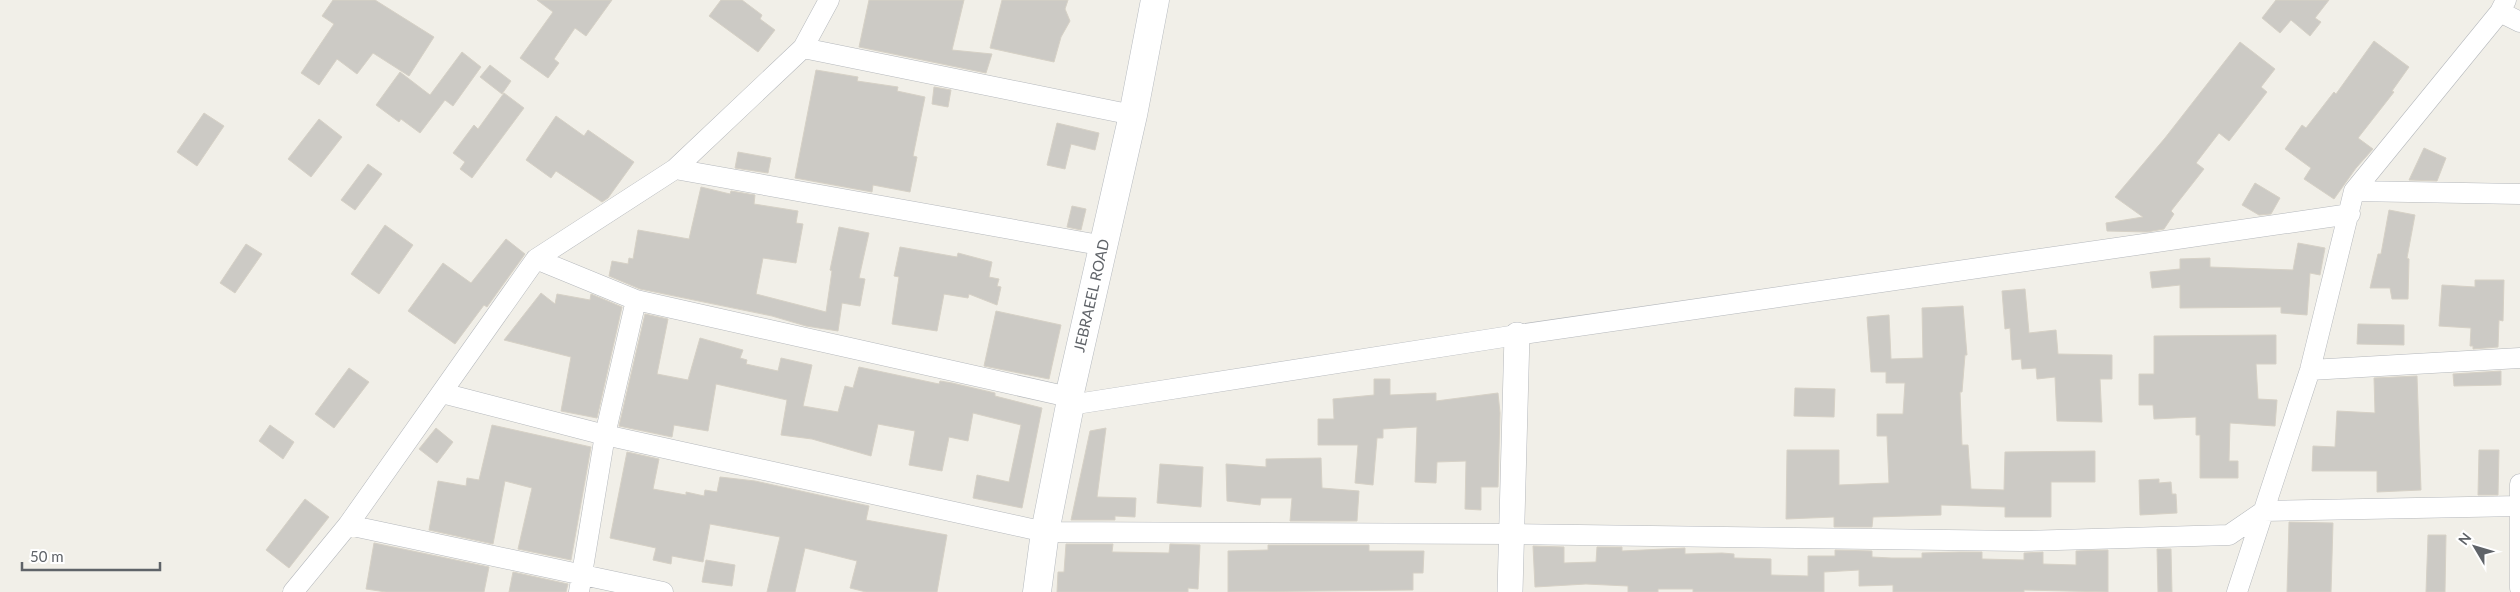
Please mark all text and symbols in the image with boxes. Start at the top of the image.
street label: JEBRAEEL ROAD [1069,237,1113,354]
north arrow [2450,522,2500,572]
text: N [2454,529,2474,548]
scale bar [22,540,160,572]
text: 50 m [30,547,64,565]

